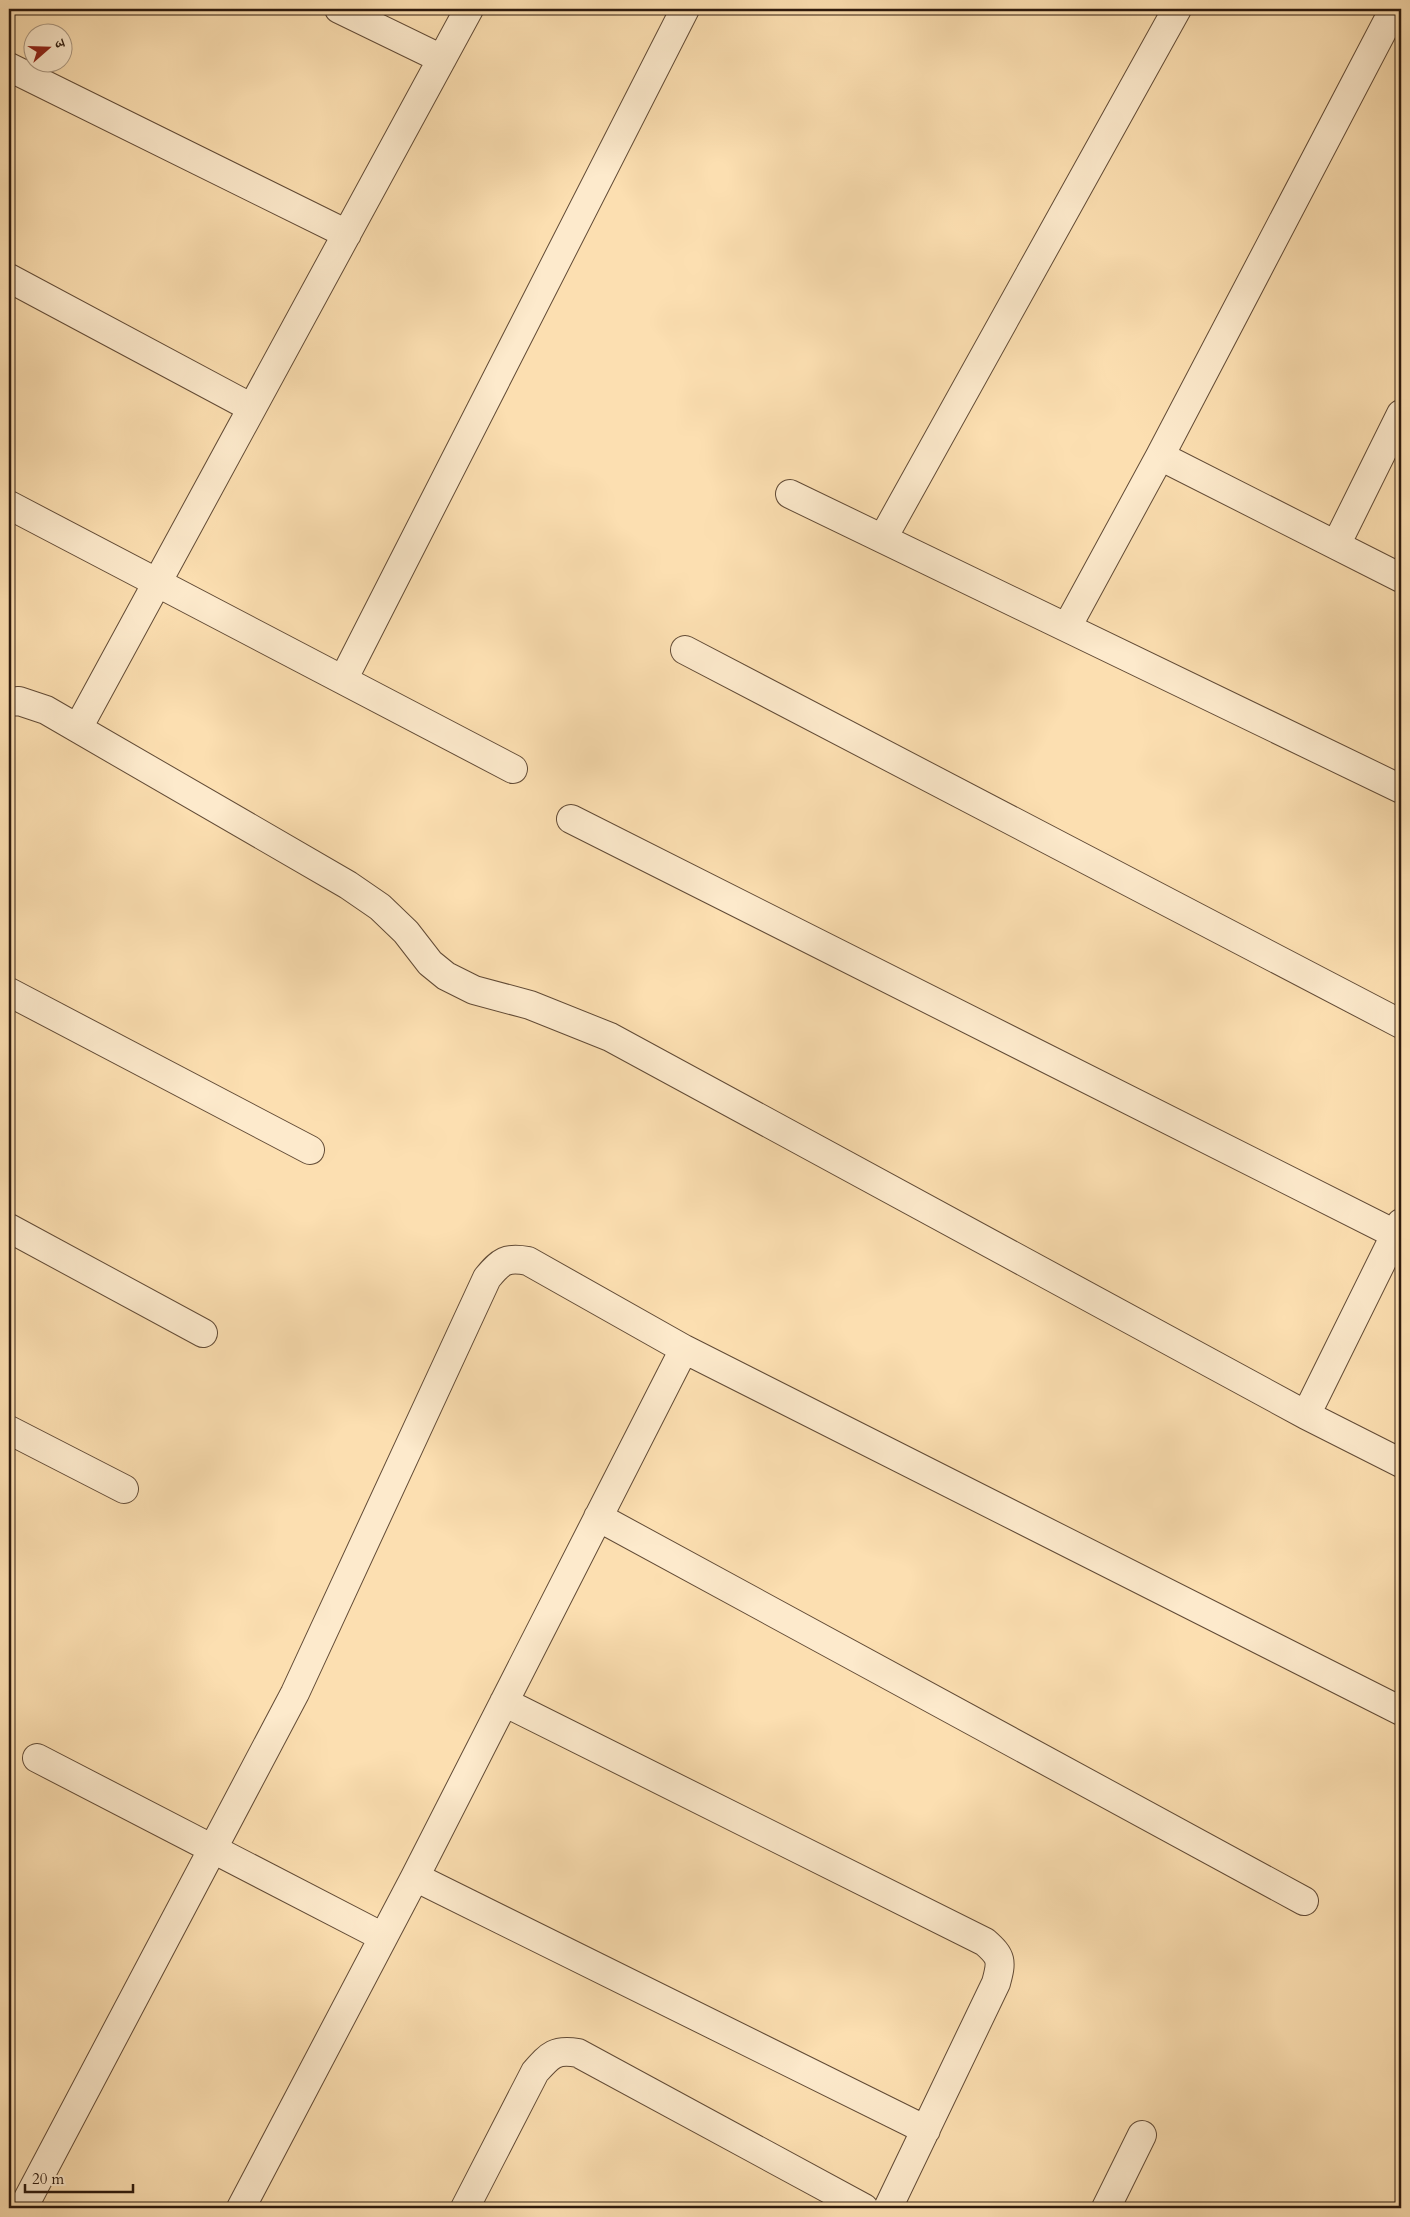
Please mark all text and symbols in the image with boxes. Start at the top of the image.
north arrow [22,22,72,72]
text: उ [49,36,70,51]
scale bar [25,2162,132,2194]
text: 20 m [32,2169,64,2189]

